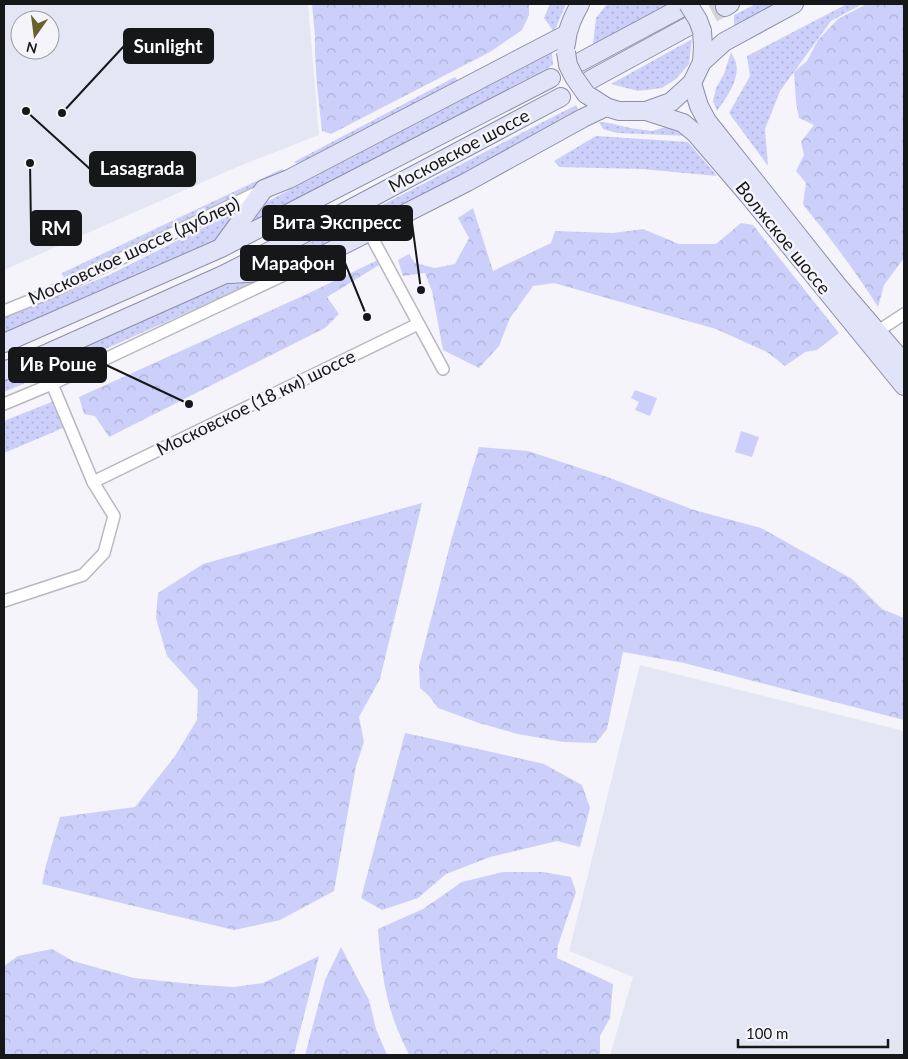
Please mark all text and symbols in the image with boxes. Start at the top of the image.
north arrow [10,10,60,60]
callout: Sunlight [124,29,213,63]
text: Sunlight [134,34,202,57]
text: N [24,39,39,58]
street label: Московское шоссе [384,104,533,197]
callout: Lasagrada [90,152,195,186]
text: Lasagrada [100,156,184,179]
street label: Волжское шоссе [731,176,836,298]
street label: Московское шоссе (дублер) [24,191,243,309]
callout: Вита Экспресс [263,206,412,240]
text: Вита Экспресс [273,210,401,233]
callout: RM [31,211,81,245]
text: RM [41,216,71,239]
callout: Марафон [241,246,345,280]
text: Марафон [251,251,335,274]
street label: Московское (18 км) шоссе [153,344,358,460]
callout: Ив Роше [9,348,106,382]
text: Ив Роше [20,352,96,375]
scale bar [738,1016,888,1048]
text: 100 m [746,1024,788,1042]

